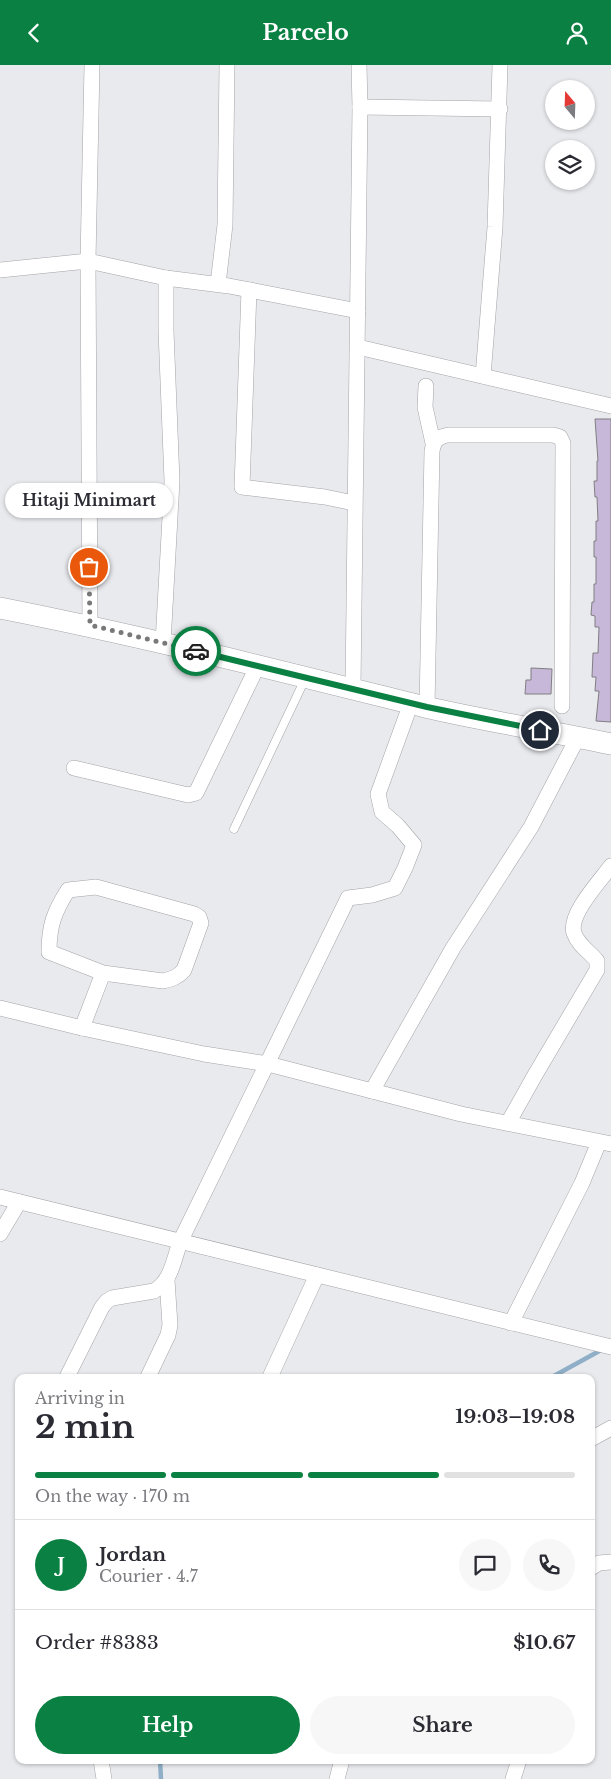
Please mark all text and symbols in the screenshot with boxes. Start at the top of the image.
icon: back [20,19,48,47]
text: Parcelo [262,19,349,46]
icon: person [563,19,591,47]
north arrow [545,80,595,130]
map controls [545,80,595,190]
button: layers [545,140,595,190]
callout: Hitaji Minimart [5,482,173,517]
text: Hitaji Minimart [22,490,156,510]
pin [68,546,110,588]
icon: bag [75,553,103,581]
courier [171,626,221,676]
icon: car [182,637,210,665]
pin [519,709,561,751]
icon: home [526,716,554,744]
text: Arriving in [35,1388,125,1408]
text: 19:03–19:08 [455,1405,575,1428]
text: 2 min [35,1407,135,1447]
text: On the way · 170 m [35,1486,190,1506]
button: chat [459,1539,511,1591]
button: phone [523,1539,575,1591]
text: Jordan [99,1543,166,1566]
text: J [57,1553,65,1576]
text: Courier · 4.7 [99,1566,198,1586]
text: Order #8383 [35,1631,159,1654]
text: $10.67 [513,1631,575,1654]
button: Help [35,1696,300,1754]
button: Share [310,1696,575,1754]

